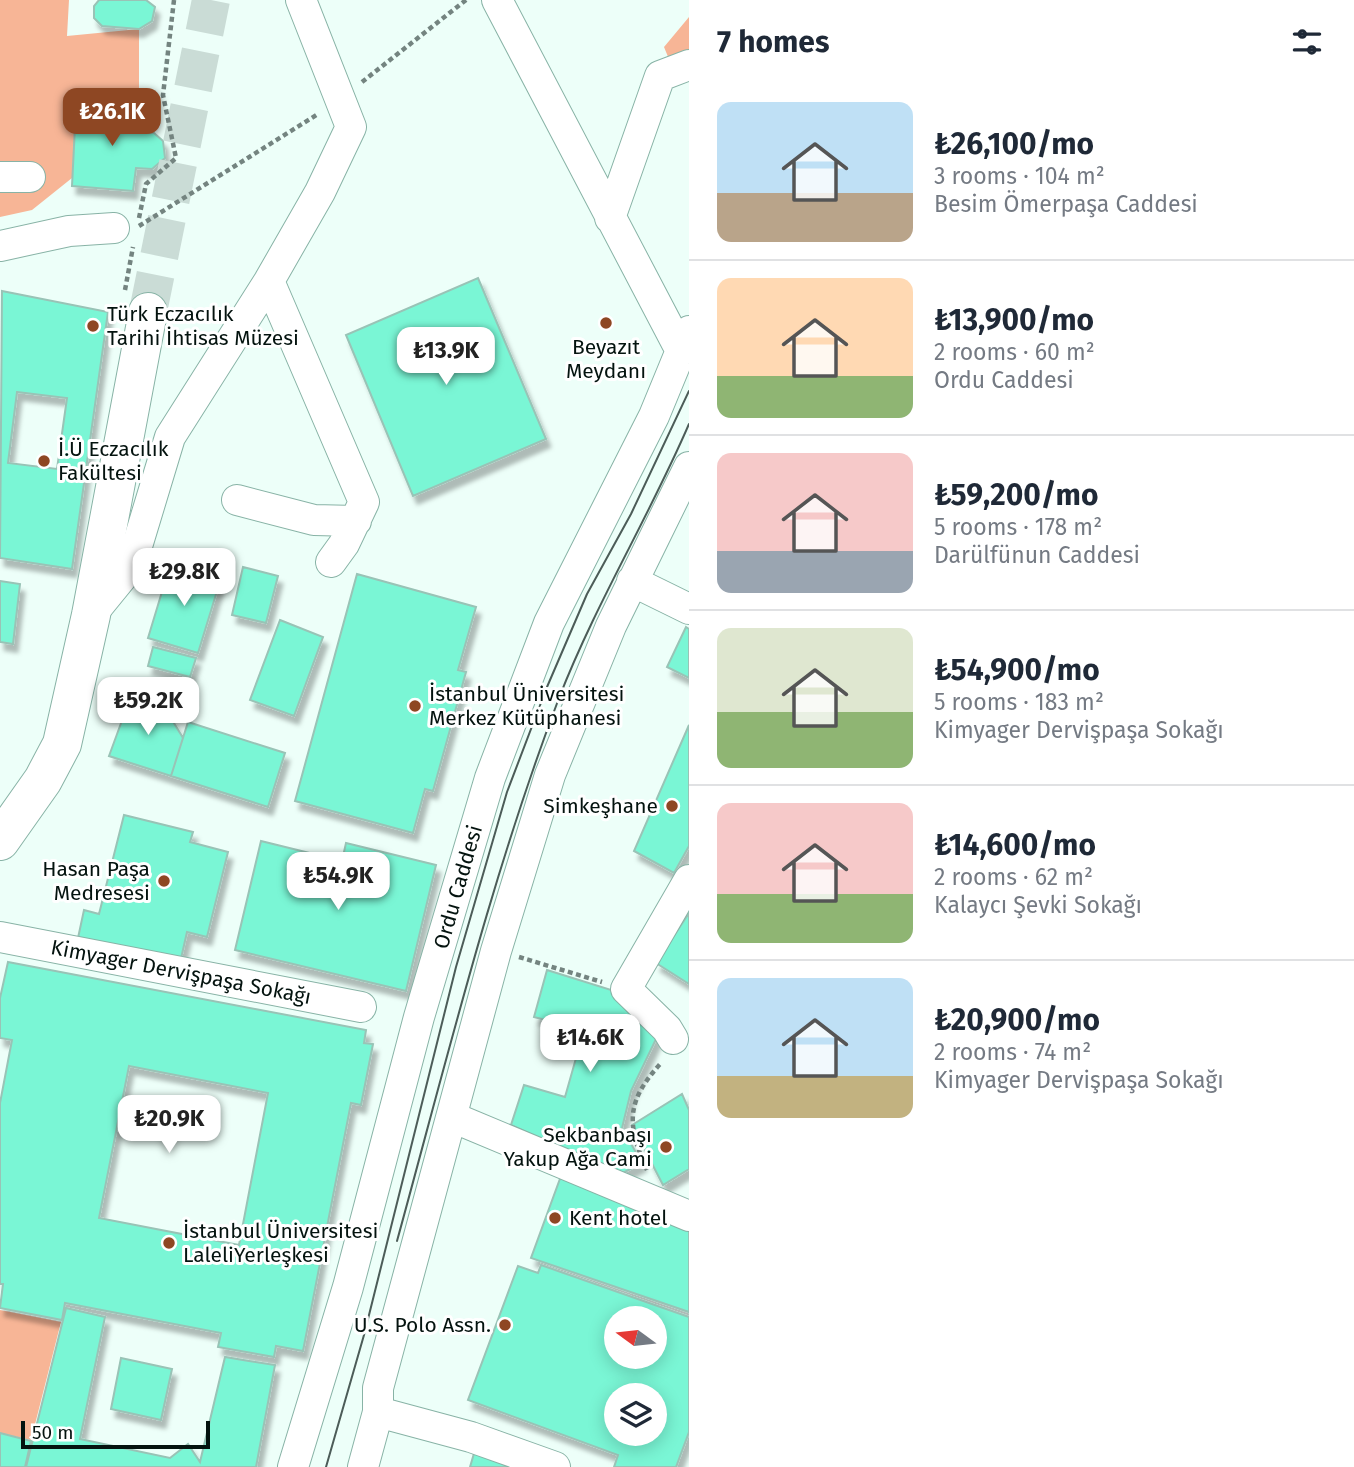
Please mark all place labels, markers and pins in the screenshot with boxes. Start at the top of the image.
pin: ₺26.1K [55,88,169,148]
place label: Türk Eczacılık Tarihi İhtisas Müzesi [107,301,299,351]
marker: Beyazıt Meydanı [598,315,614,331]
marker: Türk Eczacılık Tarihi İhtisas Müzesi [85,318,101,334]
pin: ₺13.9K [389,328,503,387]
place label: Beyazıt Meydanı [566,334,646,384]
place label: İ.Ü Eczacılık Fakültesi [58,436,169,486]
marker: İ.Ü Eczacılık Fakültesi [36,453,52,469]
pin: ₺29.8K [127,548,241,608]
pin: ₺59.2K [91,678,205,737]
place label: İstanbul Üniversitesi Merkez Kütüphanesi [429,681,624,731]
marker: İstanbul Üniversitesi Merkez Kütüphanesi [407,698,423,714]
place label: Simkeşhane [543,793,658,819]
marker: Simkeşhane [664,798,680,814]
pin: ₺54.9K [281,852,395,912]
place label: Hasan Paşa Medresesi [42,856,150,906]
marker: Hasan Paşa Medresesi [156,873,172,889]
pin: ₺14.6K [533,1014,647,1074]
pin: ₺20.9K [112,1096,226,1155]
place label: Sekbanbaşı Yakup Ağa Cami [503,1122,652,1172]
marker: Sekbanbaşı Yakup Ağa Cami [658,1139,674,1155]
place label: Kent hotel [569,1205,667,1231]
marker: Kent hotel [547,1210,563,1226]
place label: İstanbul Üniversitesi LaleliYerleşkesi [183,1218,378,1268]
marker: İstanbul Üniversitesi LaleliYerleşkesi [161,1235,177,1251]
place label: U.S. Polo Assn. [354,1312,491,1338]
marker: U.S. Polo Assn. [497,1317,513,1333]

